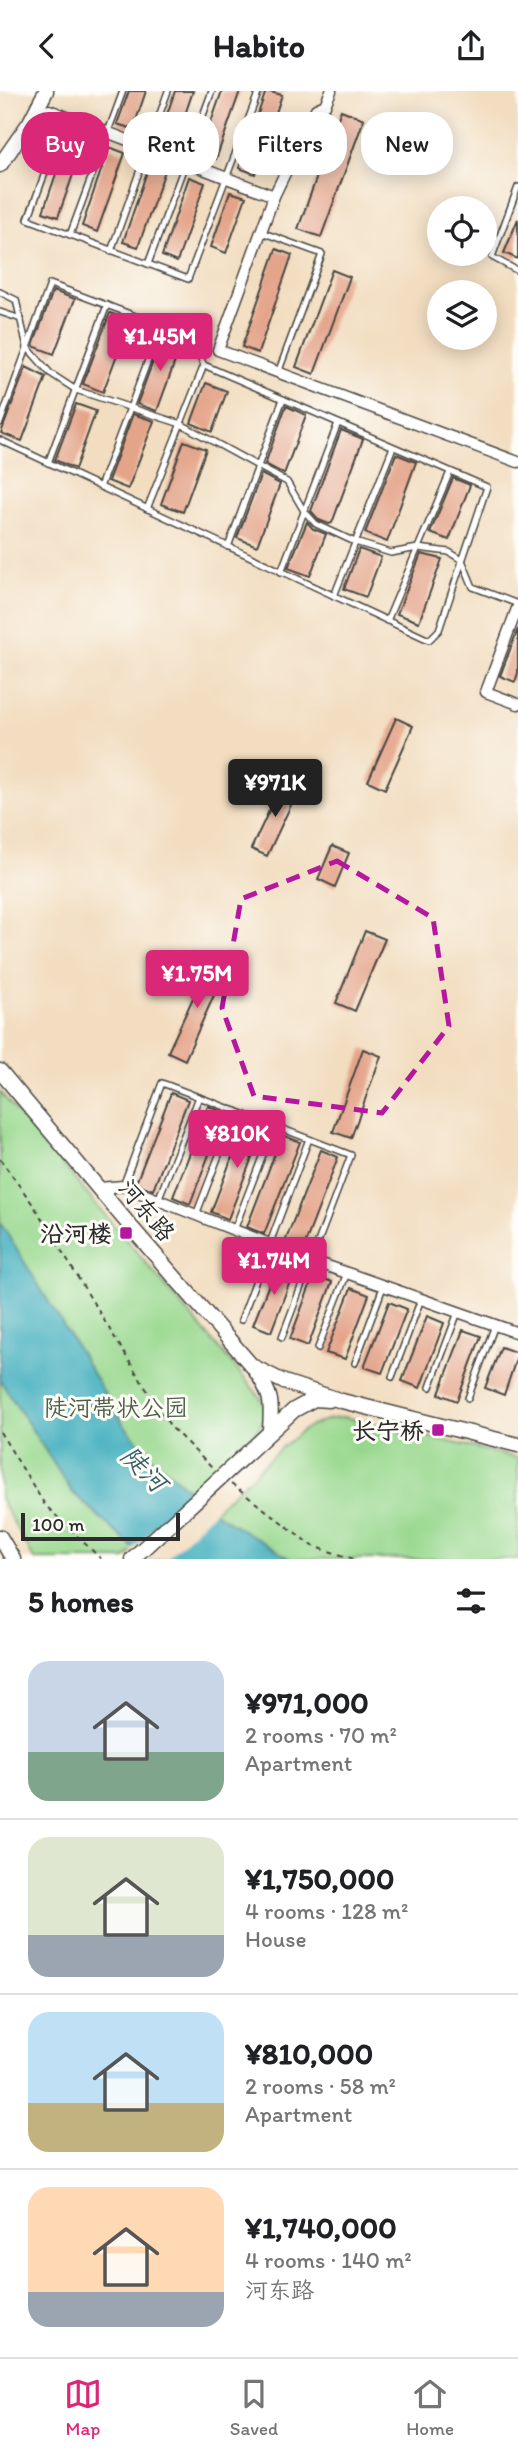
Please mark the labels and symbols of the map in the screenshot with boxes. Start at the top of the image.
pin: ¥1.45M [103,313,217,373]
pin: ¥971K [226,759,324,819]
pin: ¥1.75M [140,951,254,1010]
pin: ¥810K [188,1111,286,1170]
street label: 河东路 [113,1173,181,1247]
place label: 沿河楼 [40,1219,112,1248]
marker: 沿河楼 [118,1225,134,1241]
pin: ¥1.74M [217,1237,331,1297]
park label: 陡河带状公园 [44,1393,188,1422]
place label: 长宁桥 [352,1416,424,1445]
marker: 长宁桥 [430,1422,446,1438]
water label: 陡河 [114,1439,177,1502]
scale bar [21,1510,180,1542]

